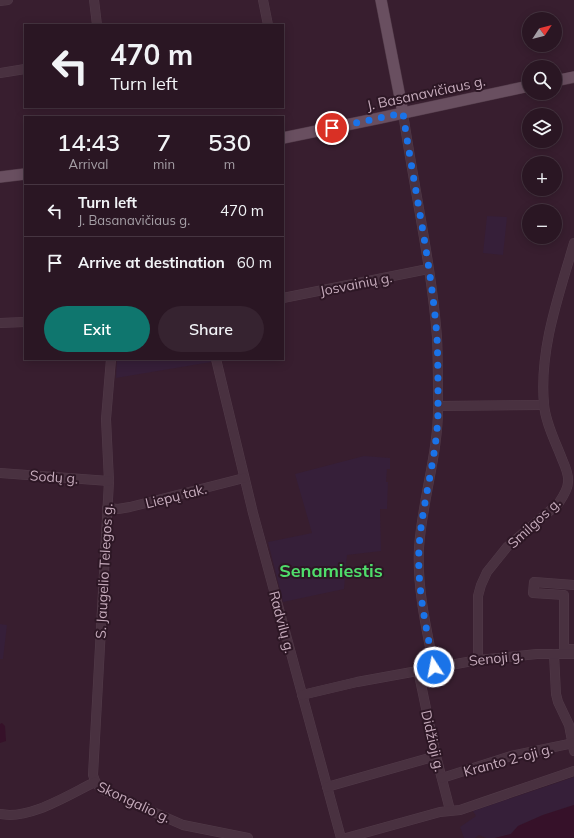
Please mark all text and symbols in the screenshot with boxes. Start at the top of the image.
north arrow [522,12,562,52]
map controls [522,12,562,244]
text: 470 m [110,37,193,72]
icon: left [44,40,96,92]
button: search [522,60,562,100]
text: Turn left [110,72,178,95]
street label: J. Basanavičiaus g. [365,72,487,114]
button: layers [522,108,562,148]
pin [315,111,349,145]
icon: arrive [321,117,343,139]
text: 14:43 [57,127,120,157]
text: 7 [157,127,171,157]
text: 530 [208,127,251,157]
text: Arrival [69,156,108,172]
text: min [153,156,175,172]
text: m [224,156,235,172]
button: + [522,156,562,196]
text: Turn left [78,193,137,212]
icon: left [44,200,66,222]
text: 470 m [220,201,264,220]
button: − [522,204,562,244]
text: J. Basanavičiaus g. [78,212,190,228]
icon: arrive [44,252,66,274]
text: Arrive at destination [78,253,225,272]
text: 60 m [237,253,272,272]
street label: Josvainių g. [318,268,394,300]
button: Exit [44,306,150,352]
button: Share [158,306,264,352]
street label: Sodų g. [29,466,79,488]
street label: Liepų tak. [143,480,209,512]
street label: Smilgos g. [504,494,564,552]
street label: S. Jaugelio Telegos g. [91,503,117,639]
district label: Senamiestis [279,559,383,582]
street label: Radvilų g. [265,589,299,655]
position arrow [413,646,455,688]
street label: Senoji g. [468,646,524,670]
street label: Didžioji g. [417,708,449,774]
street label: Kranto 2-oji g. [461,739,555,781]
street label: Skongalio g. [95,777,173,827]

